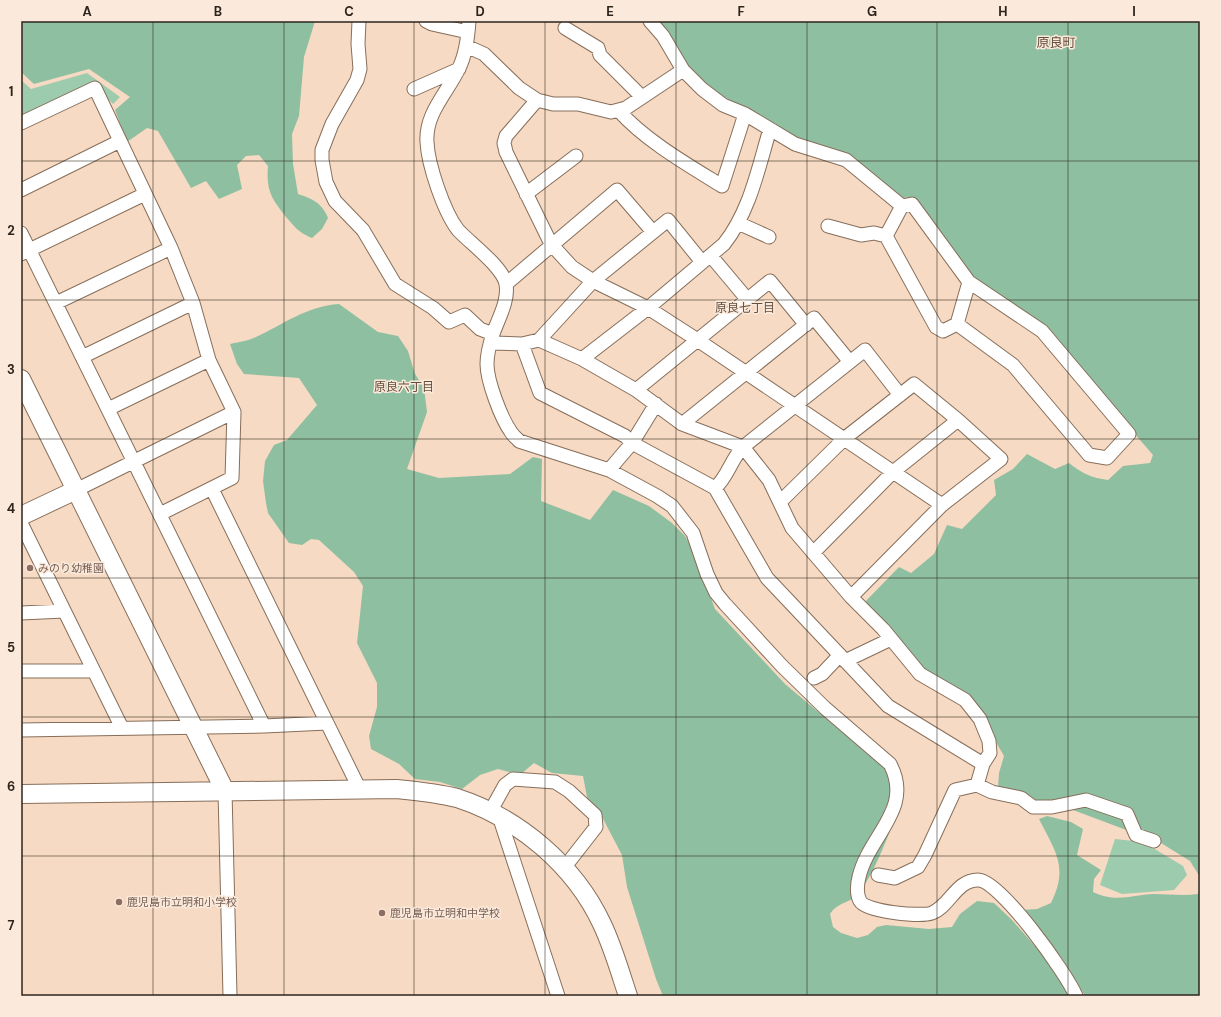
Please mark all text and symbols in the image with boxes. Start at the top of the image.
text: A [82,3,92,20]
text: B [214,3,222,20]
text: C [344,3,354,20]
text: D [475,3,485,20]
text: E [606,3,614,20]
text: F [737,3,745,20]
text: G [867,3,877,20]
text: H [998,3,1008,20]
text: I [1132,3,1136,20]
district label: 原良町 [1036,34,1076,51]
text: 1 [9,83,13,100]
text: 2 [7,222,15,239]
district label: 原良七丁目 [715,300,775,316]
text: 3 [7,361,15,378]
district label: 原良六丁目 [374,379,434,395]
text: 4 [7,500,15,517]
place label: みのり幼稚園 [38,561,104,575]
marker: みのり幼稚園 [25,563,35,573]
text: 5 [7,639,15,656]
text: 6 [7,778,15,795]
place label: 鹿児島市立明和小学校 [127,895,237,909]
marker: 鹿児島市立明和小学校 [114,897,124,907]
place label: 鹿児島市立明和中学校 [390,906,500,920]
marker: 鹿児島市立明和中学校 [377,908,387,918]
text: 7 [8,917,15,934]

